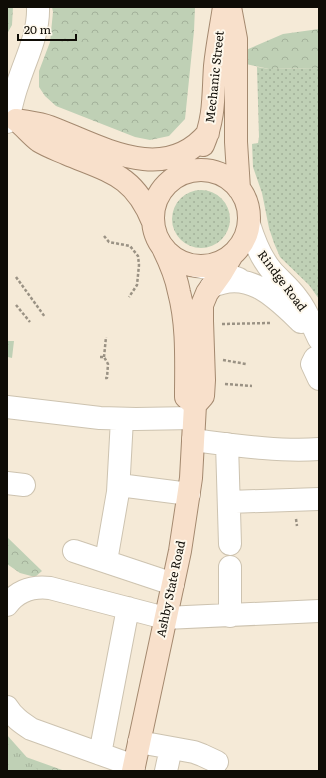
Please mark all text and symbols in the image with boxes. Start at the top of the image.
scale bar [18,16,76,42]
text: 20 m [24,20,51,38]
street label: Mechanic Street [200,30,228,124]
street label: Rindge Road [254,246,312,315]
street label: Ashby State Road [151,538,189,639]

